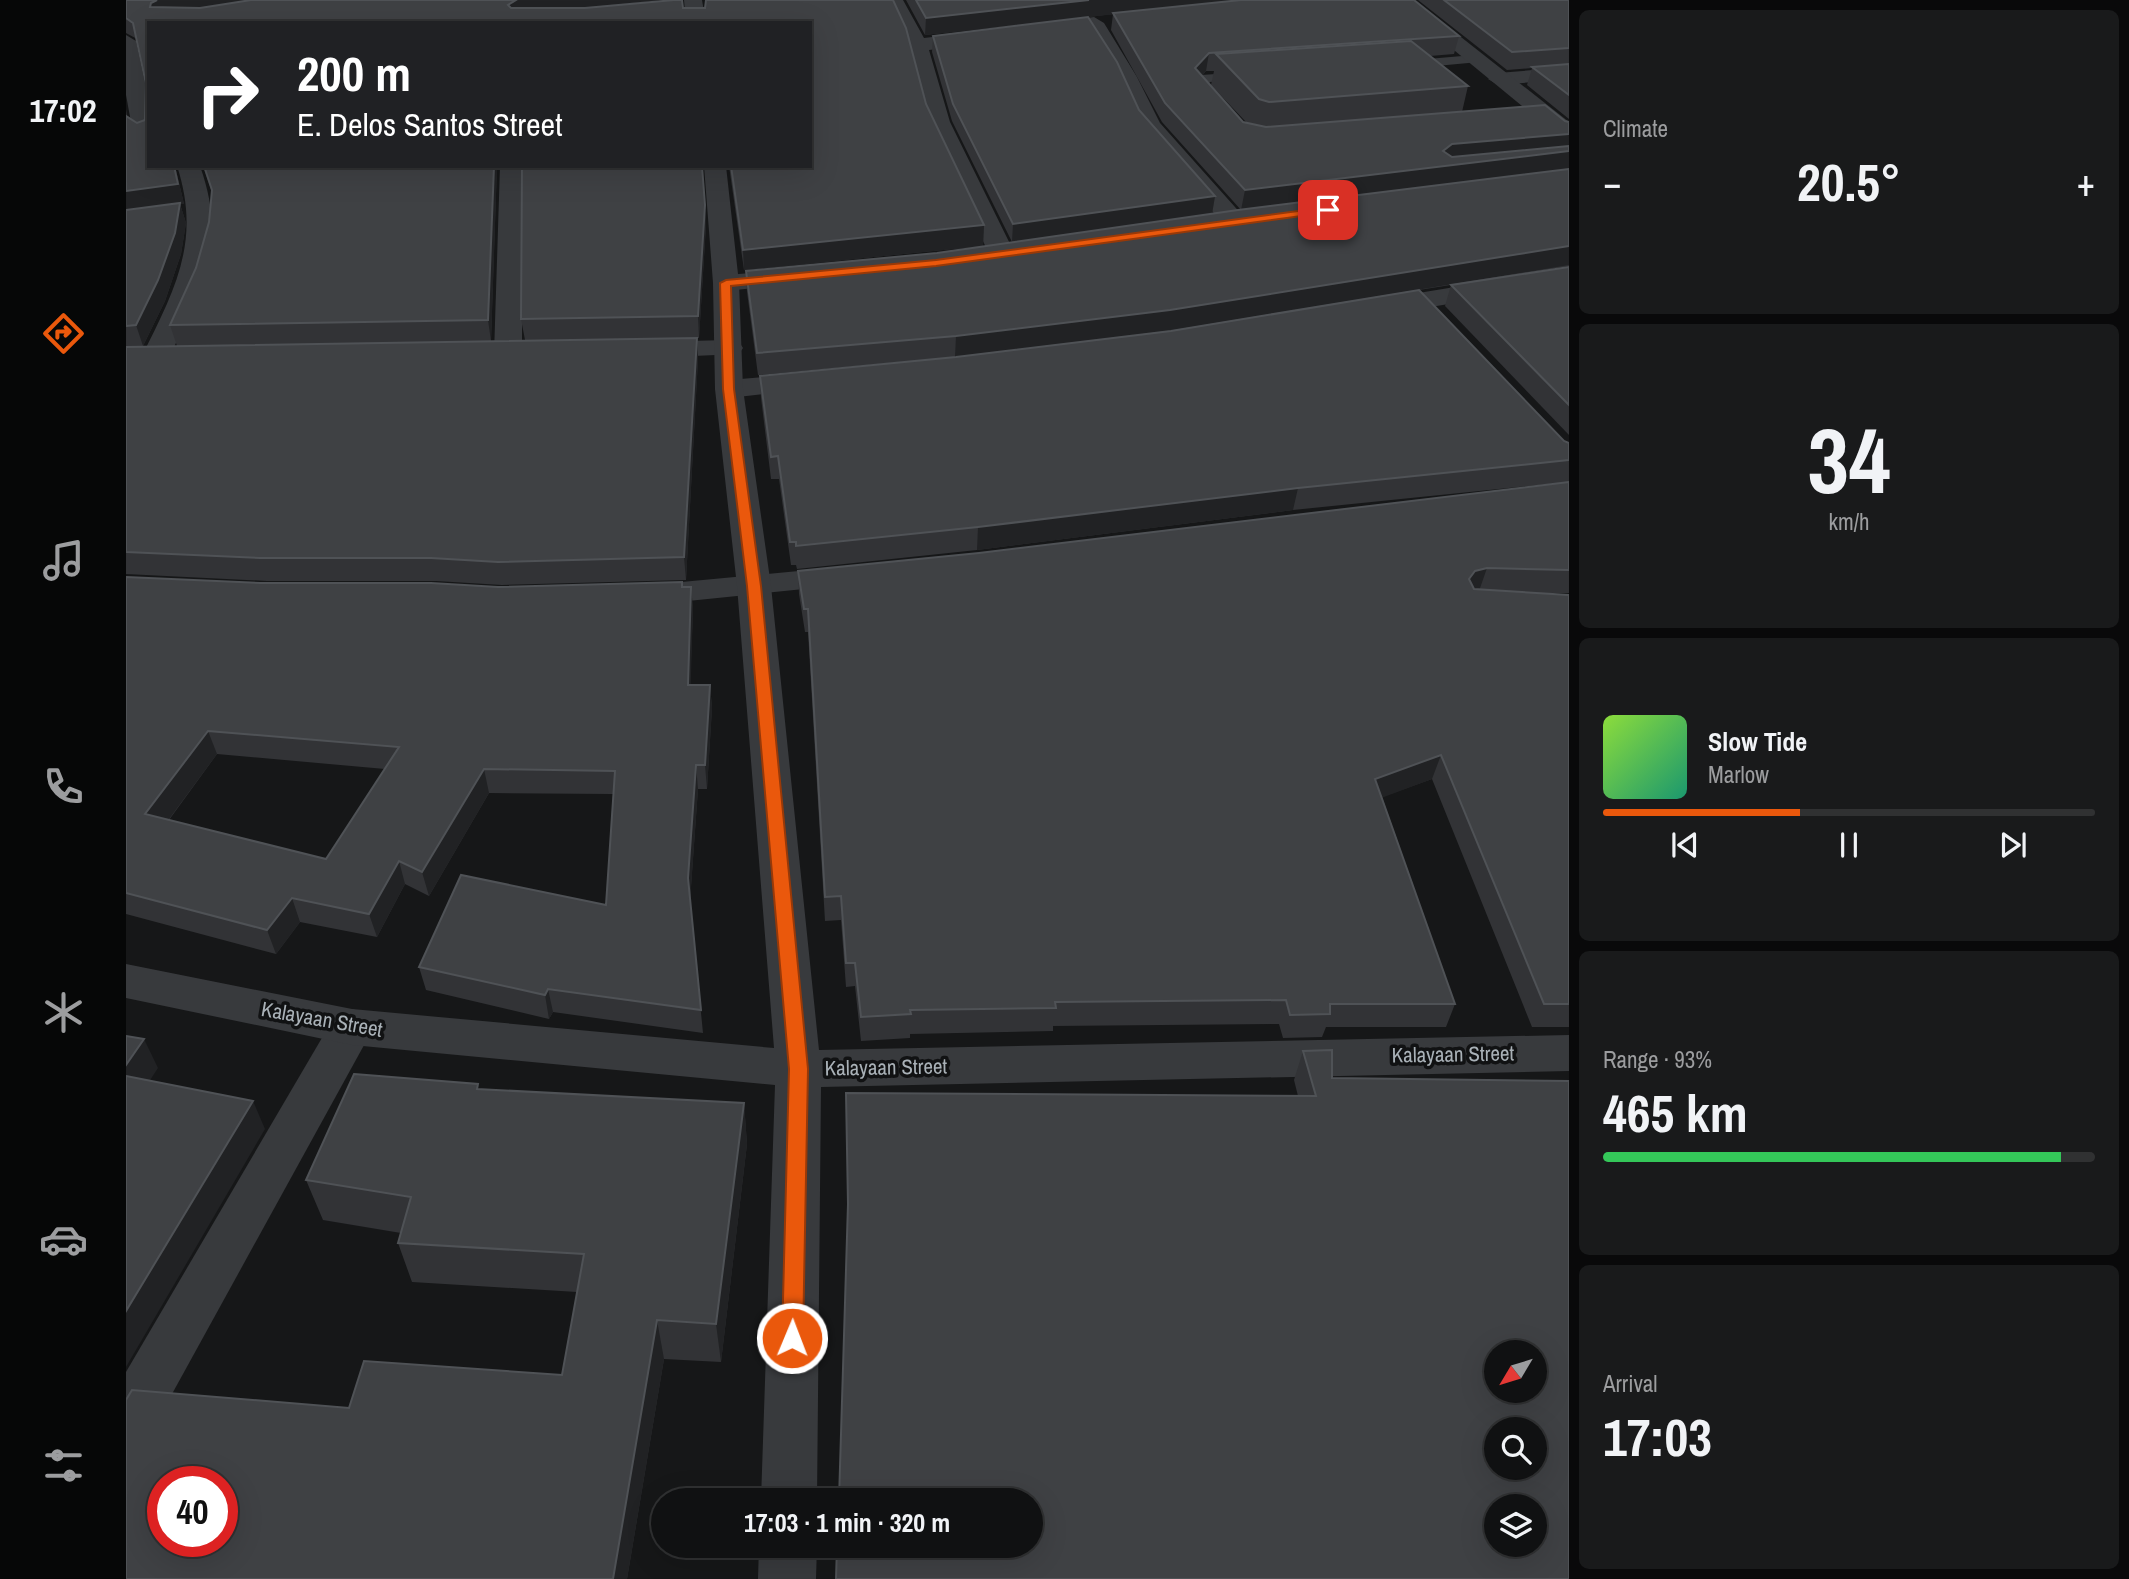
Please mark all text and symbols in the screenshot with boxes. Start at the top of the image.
text: 200 m [297,40,411,106]
icon: right [182,49,273,140]
text: 17:02 [29,89,97,132]
text: E. Delos Santos Street [297,103,562,146]
text: Climate [1603,113,1668,144]
text: 20.5° [1797,147,1901,217]
text: − [1603,157,1621,208]
text: + [2077,157,2095,208]
pin [1298,180,1358,240]
icon: arrive [1309,191,1347,229]
icon: directions [39,309,88,358]
text: 34 [1808,399,1891,521]
text: km/h [1829,506,1869,537]
icon: music [39,536,88,585]
text: Slow Tide [1708,724,1807,759]
text: Marlow [1708,759,1769,790]
icon: phone [39,762,88,811]
icon: previous [1666,826,1704,864]
icon: pause [1830,826,1868,864]
icon: next [1994,826,2032,864]
icon: climate [39,988,88,1037]
street label: Kalayaan Street [259,994,385,1044]
street label: Kalayaan Street [1391,1038,1515,1070]
text: Range · 93% [1603,1044,1712,1075]
street label: Kalayaan Street [824,1051,948,1083]
text: 465 km [1603,1078,1748,1148]
icon: car [39,1215,88,1264]
position arrow [755,1301,829,1375]
north arrow [1484,1340,1547,1404]
map controls [1484,1340,1547,1557]
text: Arrival [1603,1368,1658,1399]
text: 17:03 [1603,1402,1712,1472]
button: search [1484,1417,1547,1480]
icon: filters [39,1441,88,1490]
speed limit sign: 40 [147,1466,238,1557]
button: layers [1484,1494,1547,1557]
text: 17:03 · 1 min · 320 m [744,1505,950,1540]

